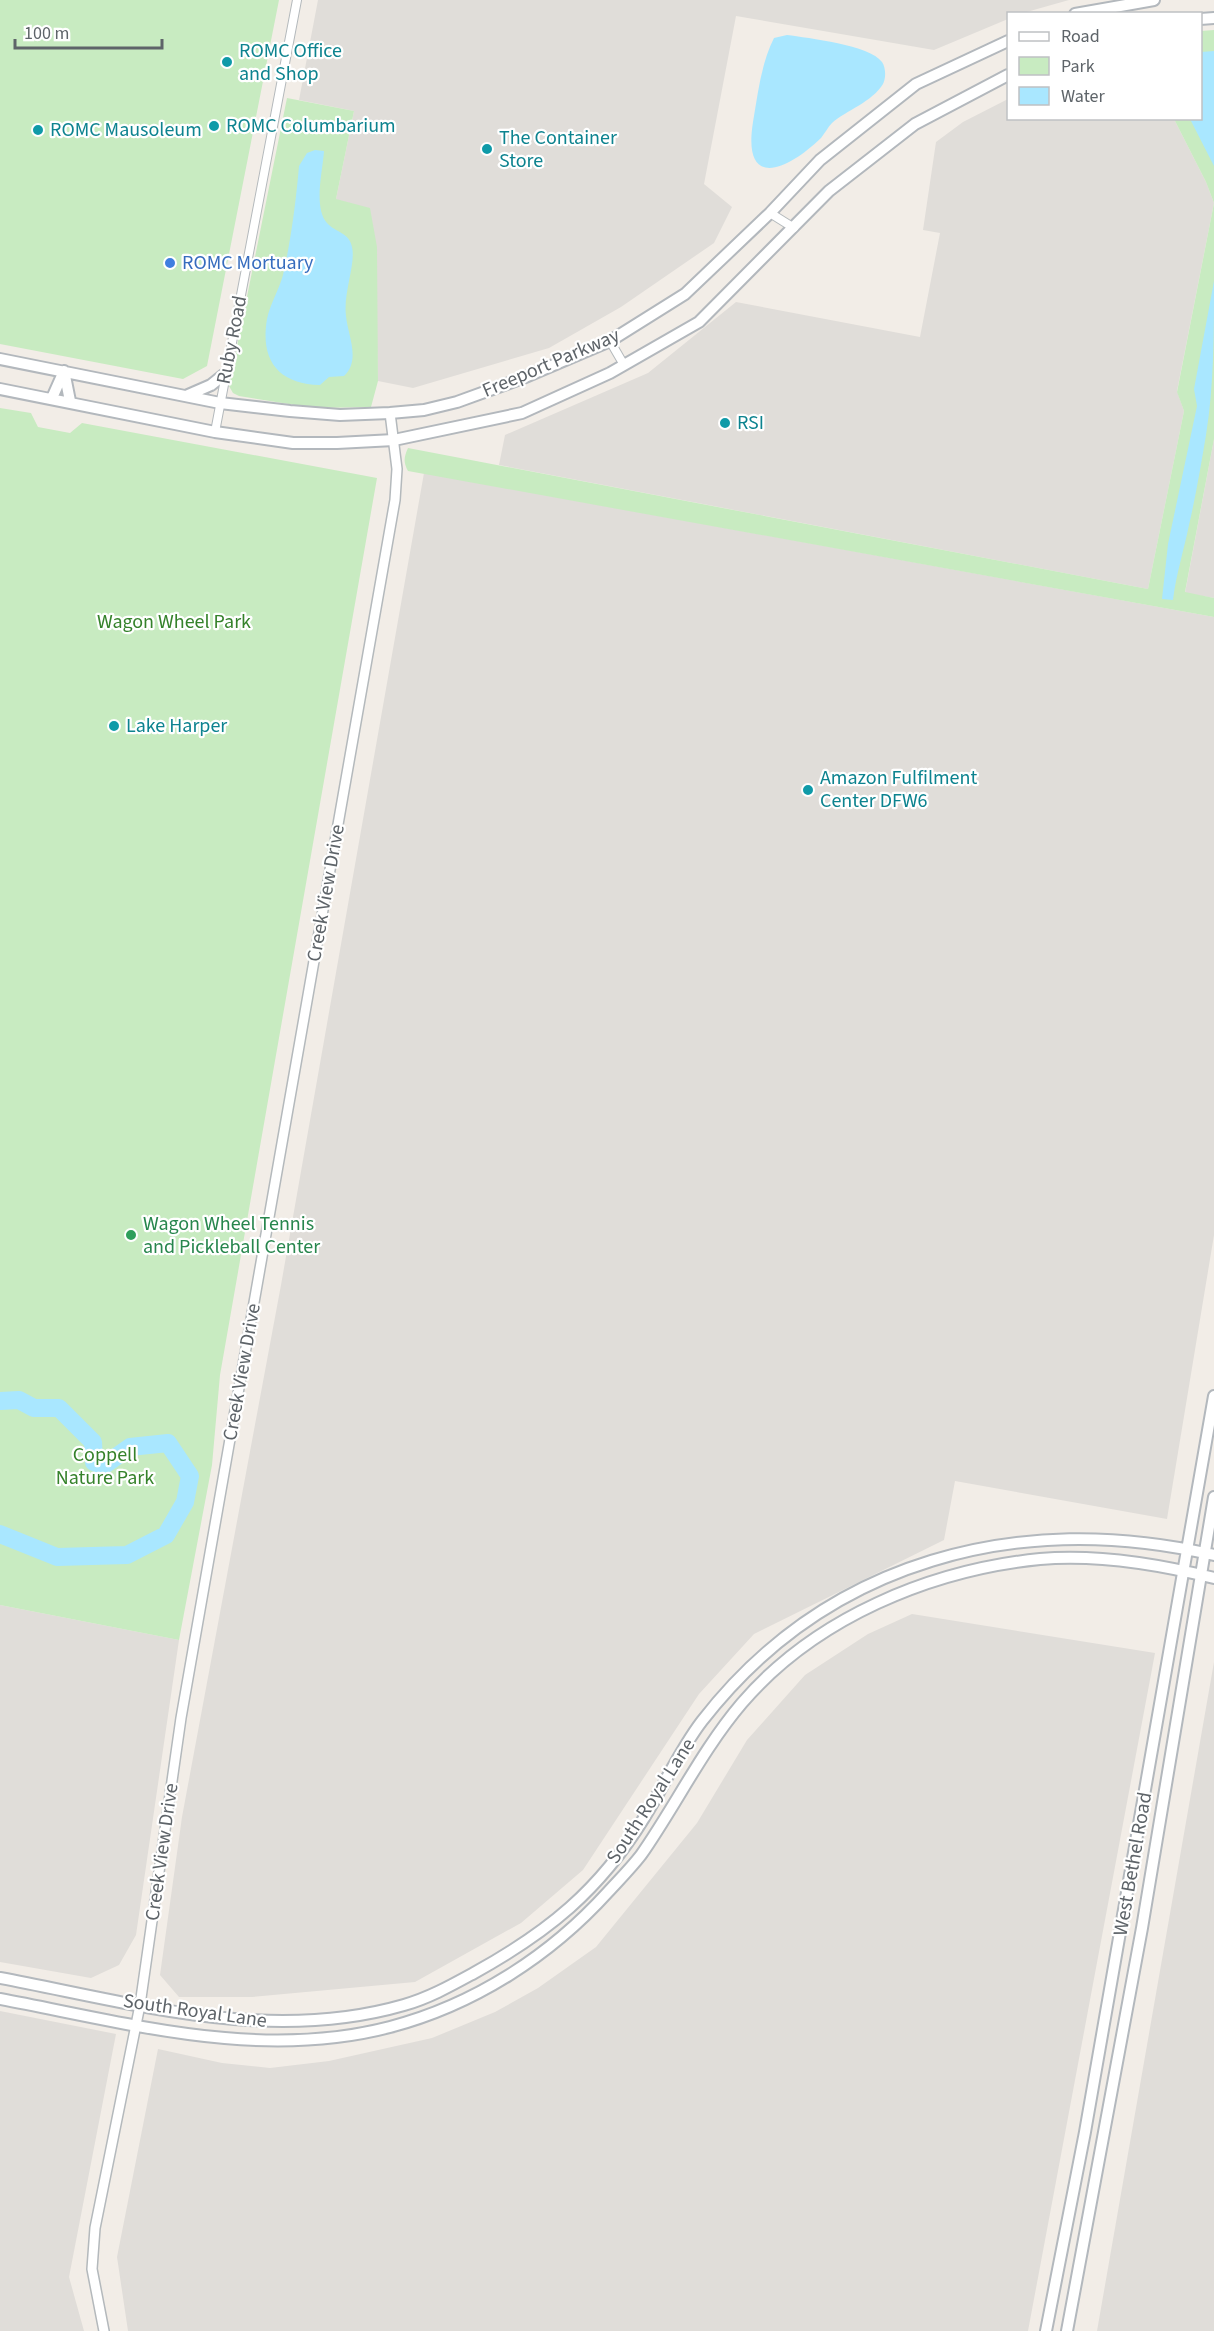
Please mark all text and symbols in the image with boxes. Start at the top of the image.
scale bar [15,12,162,50]
legend [1007,12,1202,120]
text: 100 m [24,21,69,46]
text: Road [1061,24,1100,49]
place label: ROMC Office and Shop [239,37,342,88]
text: Park [1061,54,1095,79]
marker: ROMC Office and Shop [220,55,234,69]
text: Water [1061,84,1105,109]
place label: ROMC Columbarium [226,112,396,140]
place label: ROMC Mausoleum [50,116,202,144]
marker: ROMC Columbarium [207,119,221,133]
marker: ROMC Mausoleum [31,123,45,137]
place label: The Container Store [499,124,617,175]
marker: The Container Store [480,142,494,156]
place label: ROMC Mortuary [182,249,314,277]
marker: ROMC Mortuary [163,256,177,270]
street label: Ruby Road [210,293,254,387]
street label: Freeport Parkway [478,321,625,405]
place label: RSI [737,409,764,437]
marker: RSI [718,416,732,430]
park label: Wagon Wheel Park [97,608,251,636]
place label: Lake Harper [126,712,227,740]
marker: Lake Harper [107,719,121,733]
place label: Amazon Fulfilment Center DFW6 [820,764,977,815]
marker: Amazon Fulfilment Center DFW6 [801,783,815,797]
street label: Creek View Drive [300,822,352,964]
place label: Wagon Wheel Tennis and Pickleball Center [143,1210,320,1261]
marker: Wagon Wheel Tennis and Pickleball Center [124,1228,138,1242]
street label: Creek View Drive [216,1301,268,1443]
park label: Coppell Nature Park [56,1441,154,1492]
street label: South Royal Lane [600,1733,702,1869]
street label: Creek View Drive [138,1781,186,1923]
street label: West Bethel Road [1107,1790,1159,1938]
street label: South Royal Lane [121,1987,269,2035]

